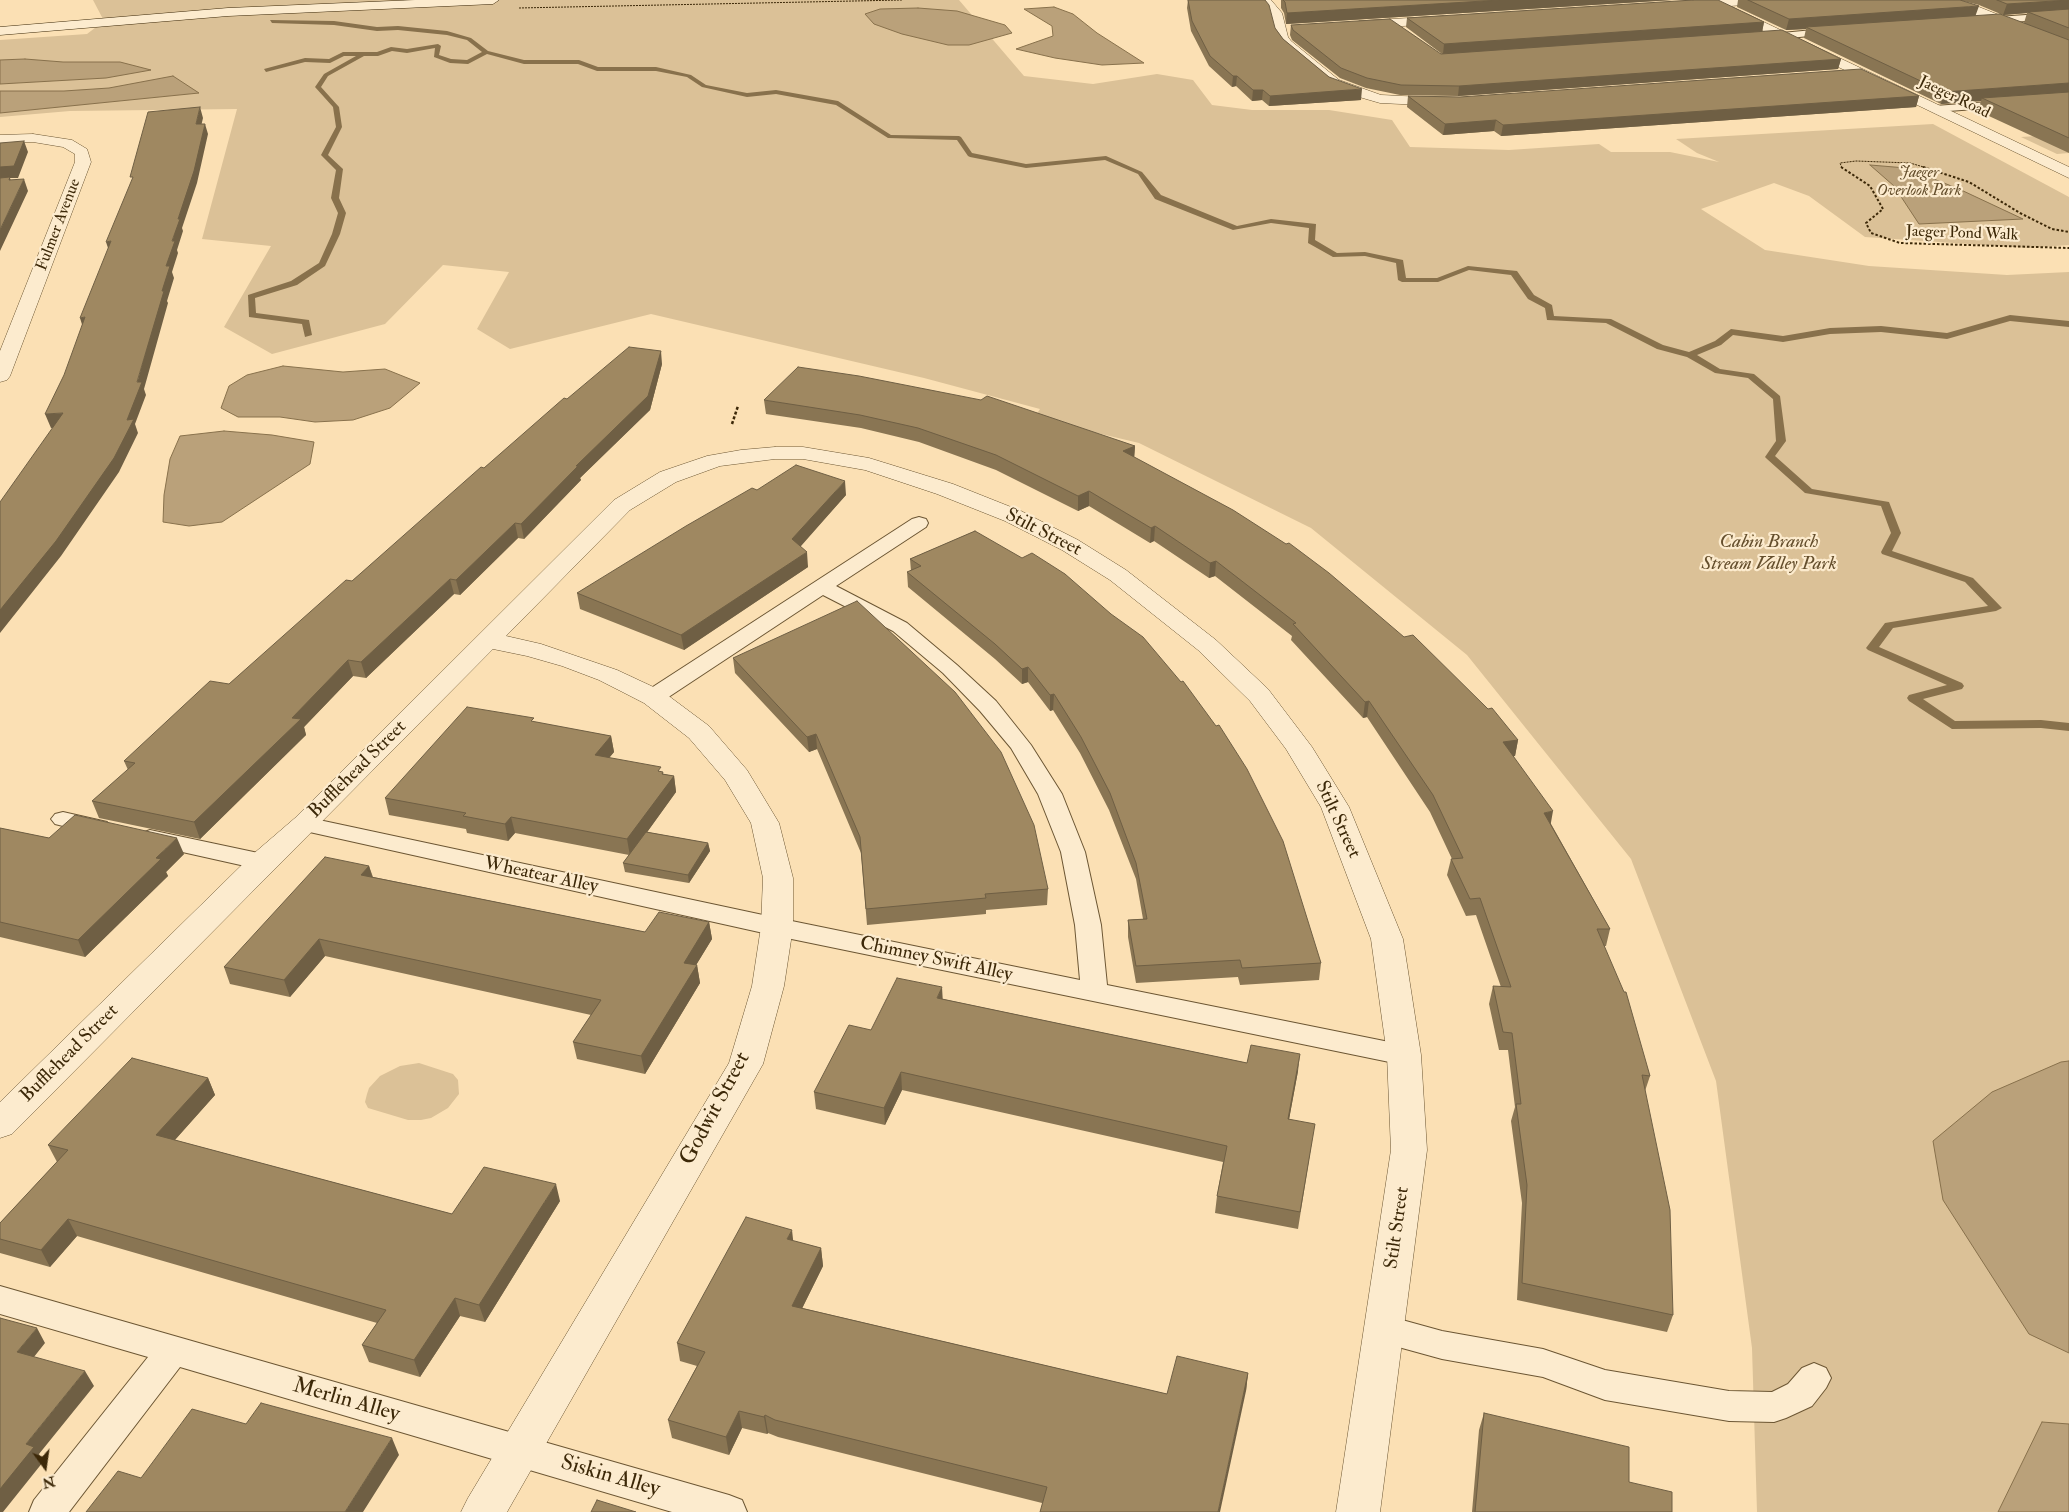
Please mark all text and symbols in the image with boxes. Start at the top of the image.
street label: Jaeger Road [1915,73,1993,123]
park label: Jaeger Overlook Park [1877,164,1961,202]
street label: Fulmer Avenue [33,176,85,274]
street label: Jaeger Pond Walk [1905,222,2019,246]
street label: Stilt Street [1001,504,1085,562]
park label: Cabin Branch Stream Valley Park [1702,532,1836,576]
street label: Bufflehead Street [304,716,412,824]
street label: Stilt Street [1309,778,1365,862]
street label: Wheatear Alley [482,853,600,899]
street label: Chimney Swift Alley [858,933,1014,987]
street label: Bufflehead Street [16,1000,124,1108]
street label: Godwit Street [675,1048,757,1170]
street label: Stilt Street [1381,1186,1415,1270]
street label: Merlin Alley [290,1373,402,1429]
north arrow [20,1442,70,1492]
street label: Siskin Alley [557,1450,663,1504]
text: N [41,1472,57,1492]

